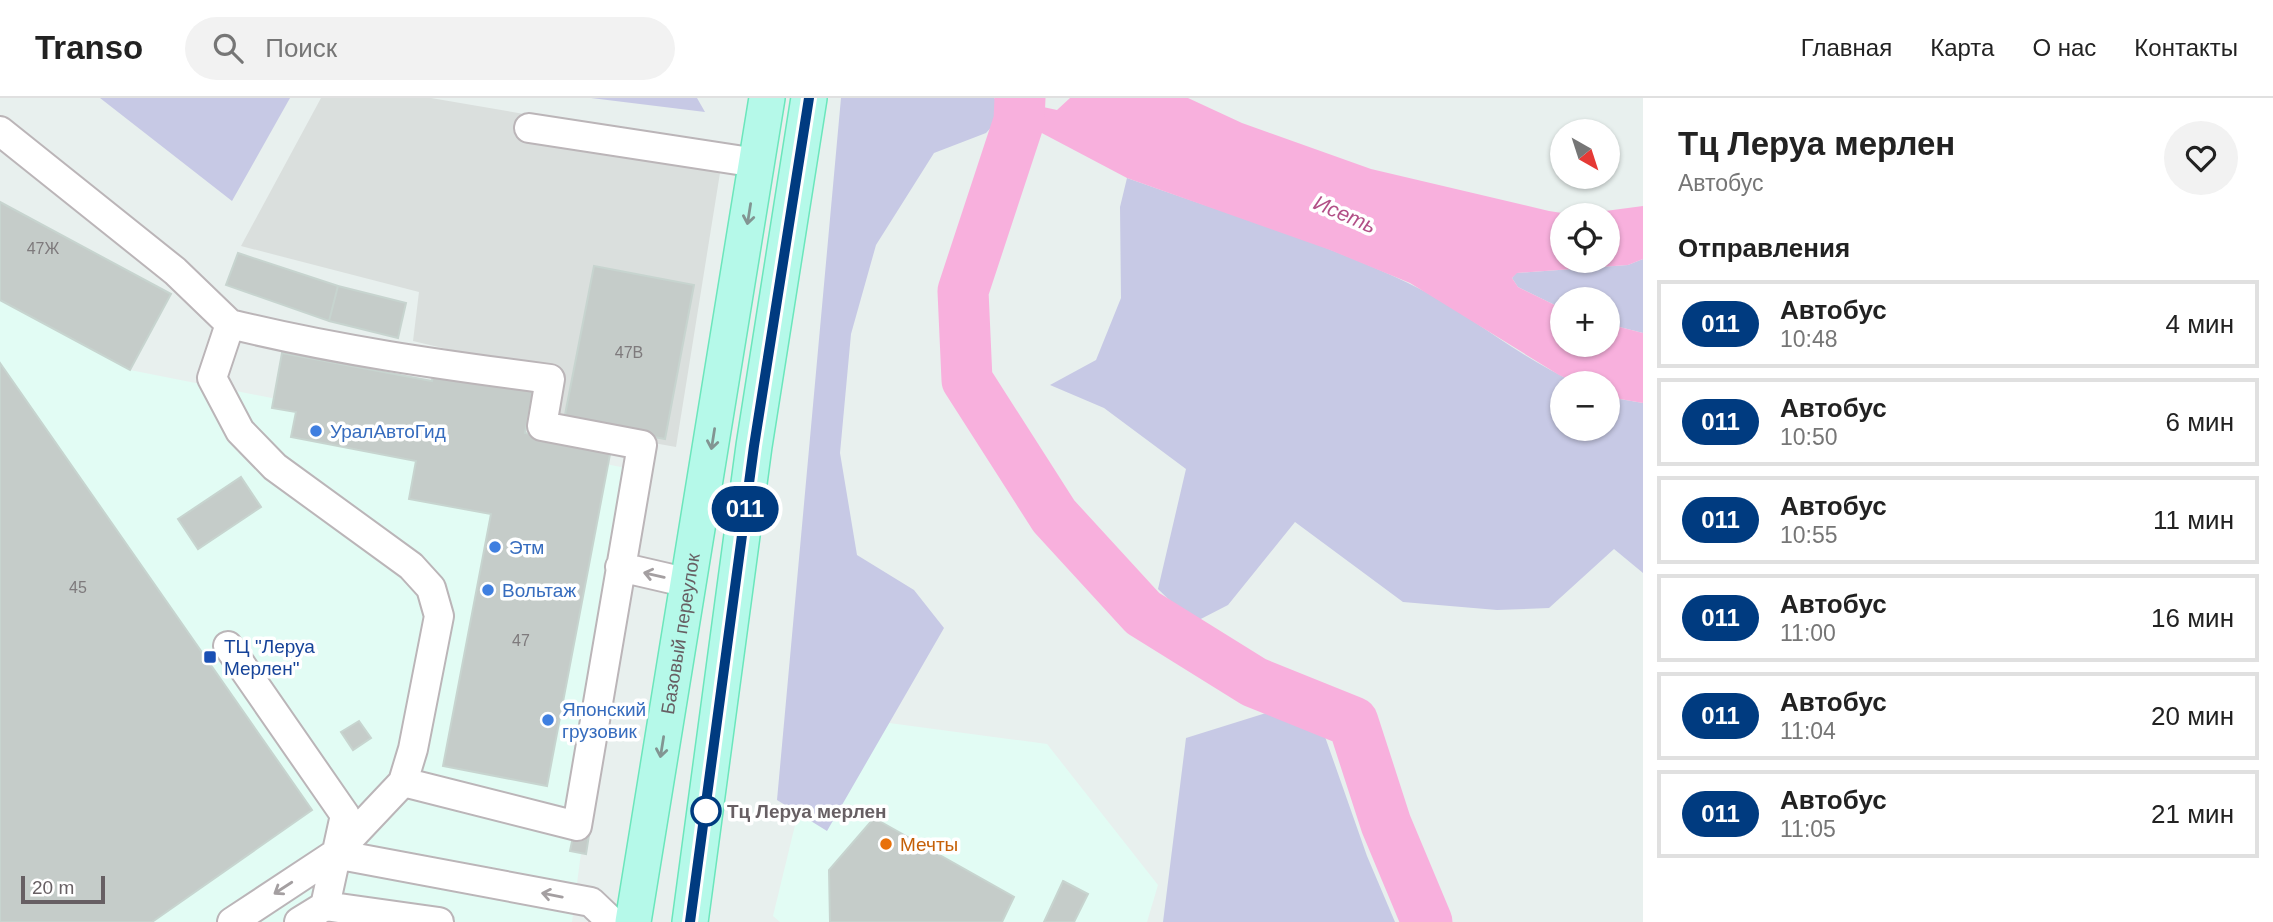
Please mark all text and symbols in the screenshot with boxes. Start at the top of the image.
search box [185,17,675,80]
text: Transo [35,29,143,66]
icon: search [209,29,247,67]
text: Поиск [265,33,337,63]
text: Главная [1801,34,1892,61]
text: Карта [1930,34,1994,61]
text: О нас [2032,34,2096,61]
text: Контакты [2134,34,2238,61]
north arrow [1550,119,1620,189]
map controls [1550,119,1620,441]
button: heart [2164,121,2238,195]
text: Тц Леруа мерлен [1678,125,1955,162]
text: Автобус [1678,170,1764,196]
water label: Исеть [1310,191,1380,237]
one-way arrow [742,202,755,225]
button: locate [1550,203,1620,273]
text: Отправления [1678,233,1850,263]
house number: 47Ж [27,240,60,257]
button: + [1550,287,1620,357]
text: Автобус [1780,295,1887,325]
text: 4 мин [2166,309,2234,339]
text: 011 [1701,310,1740,337]
text: 10:48 [1780,326,1838,352]
house number: 47В [615,344,643,361]
button: − [1550,371,1620,441]
text: Автобус [1780,393,1887,423]
text: 6 мин [2166,407,2234,437]
text: 011 [1701,408,1740,435]
place label: УралАвтоГид [330,421,446,442]
marker: УралАвтоГид [308,423,324,439]
text: 10:50 [1780,424,1838,450]
one-way arrow [706,427,719,449]
line badge: 011 [705,486,785,532]
text: Автобус [1780,491,1887,521]
text: 011 [726,495,764,522]
text: 11 мин [2153,505,2234,535]
text: 011 [1701,506,1740,533]
text: 10:55 [1780,522,1838,548]
place label: Этм [509,537,544,558]
marker: Этм [487,539,503,555]
street label: Базовый переулок [656,551,703,716]
one-way arrow [643,568,666,581]
house number: 45 [69,579,87,596]
place label: Вольтаж [502,580,576,601]
marker: Вольтаж [480,582,496,598]
text: Автобус [1780,589,1887,619]
text: 16 мин [2151,603,2234,633]
text: 011 [1701,604,1740,631]
text: 11:00 [1780,620,1836,646]
house number: 47 [512,632,530,649]
place label: ТЦ "Леруа Мерлен" [224,636,315,679]
marker: ТЦ "Леруа Мерлен" [202,649,218,665]
text: Автобус [1780,687,1887,717]
place label: Японский грузовик [562,699,646,742]
text: 20 мин [2151,701,2234,731]
text: 011 [1701,702,1740,729]
marker: Японский грузовик [540,712,556,728]
text: 11:04 [1780,718,1836,744]
one-way arrow [655,735,668,758]
text: Автобус [1780,785,1887,815]
marker: Тц Леруа мерлен [691,796,721,826]
text: 21 мин [2151,799,2234,829]
text: 011 [1701,800,1740,827]
place label: Тц Леруа мерлен [727,801,887,822]
text: 11:05 [1780,816,1836,842]
place label: Мечты [900,834,958,855]
marker: Мечты [878,836,894,852]
scale bar [21,873,105,905]
text: 20 m [32,877,74,898]
one-way arrow [274,880,293,895]
one-way arrow [541,888,564,901]

